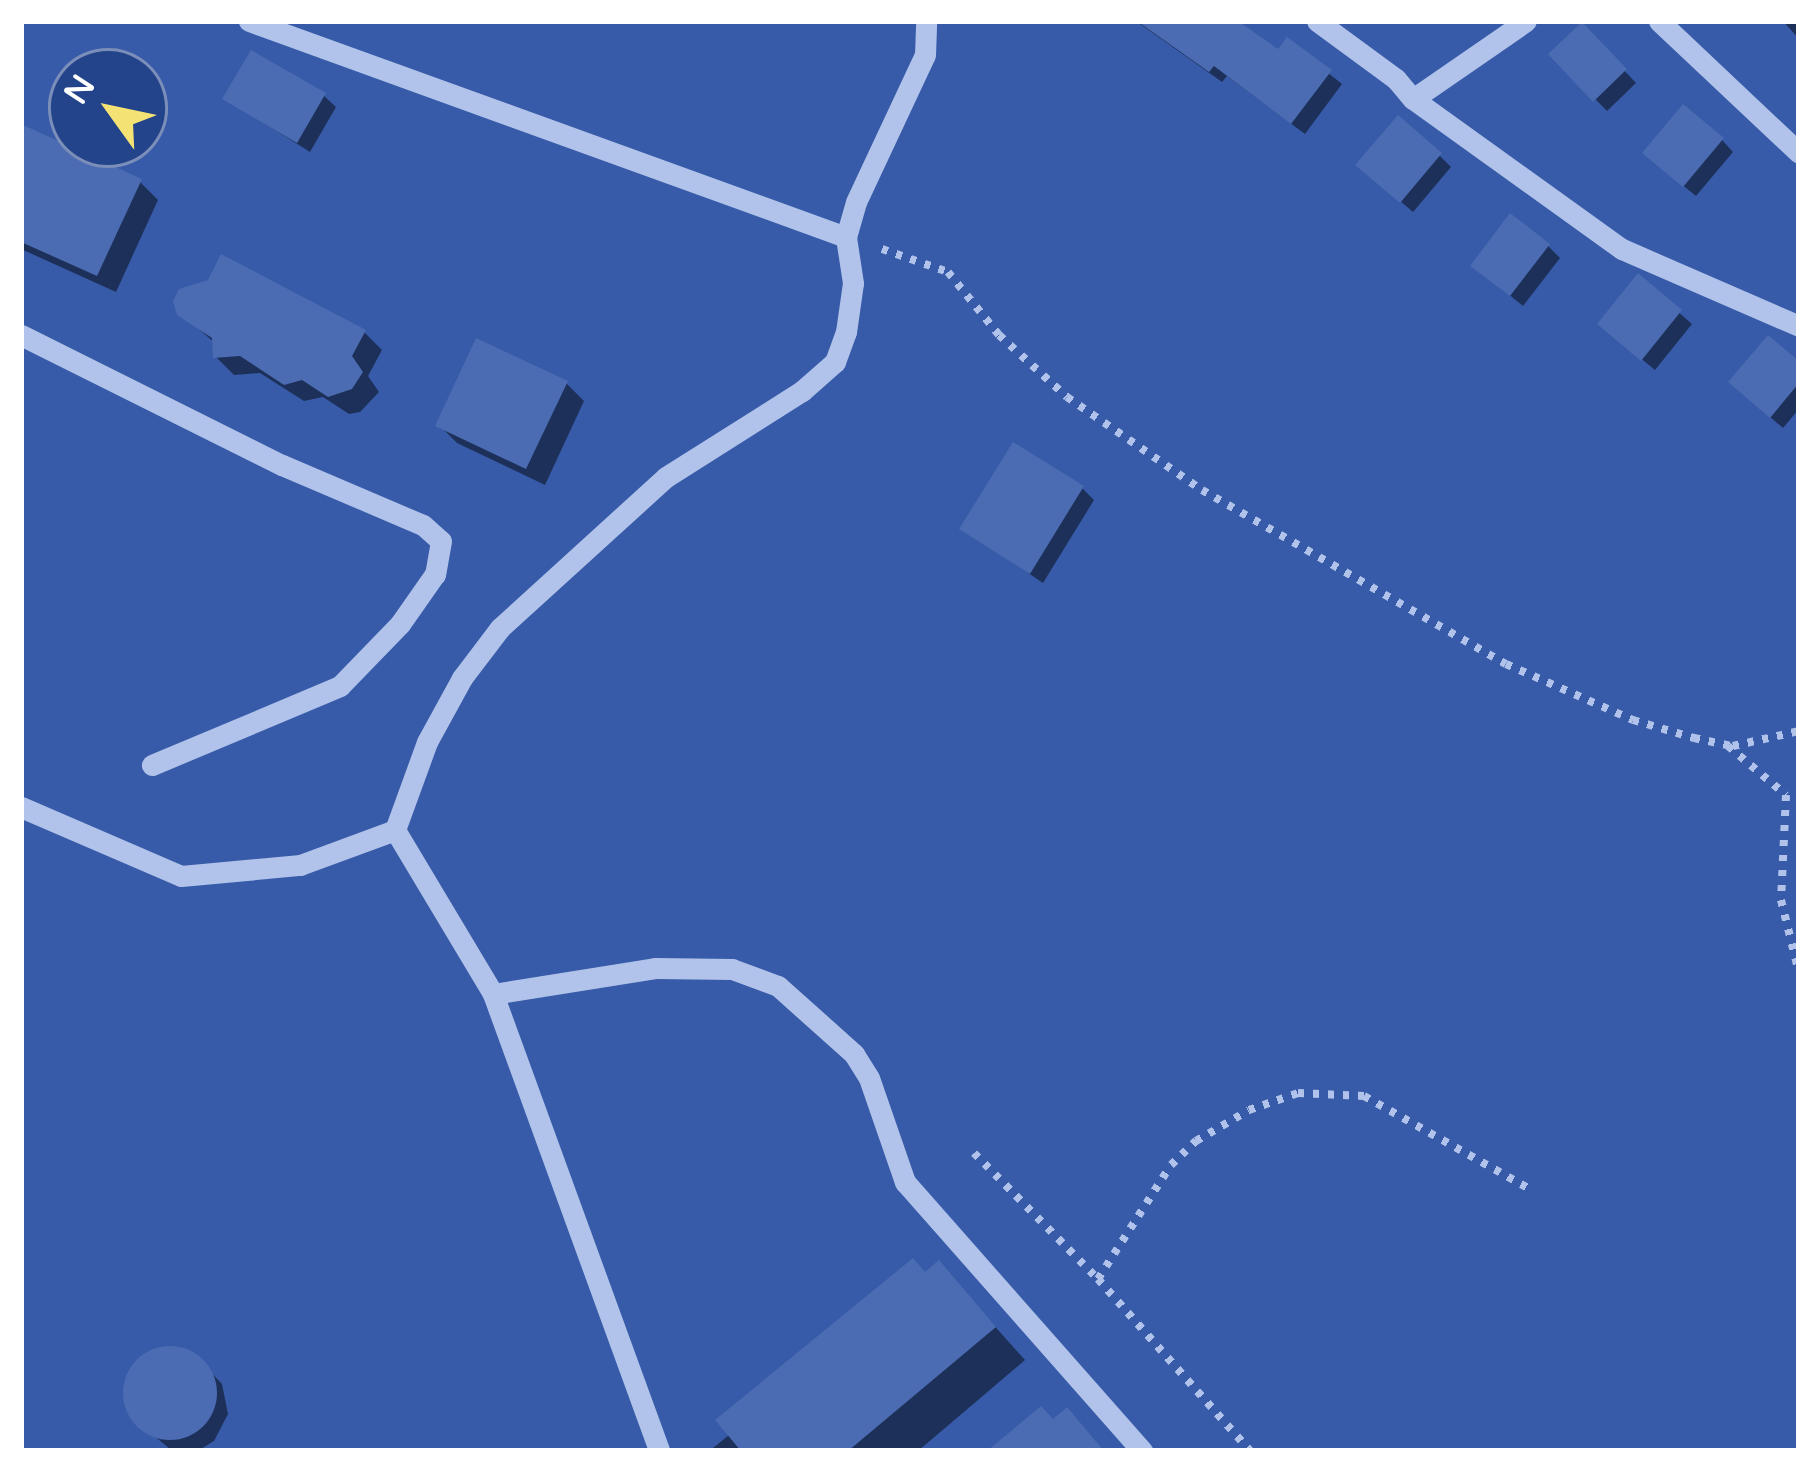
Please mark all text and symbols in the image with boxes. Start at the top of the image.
north arrow [48,48,168,168]
text: N [56,68,103,111]

